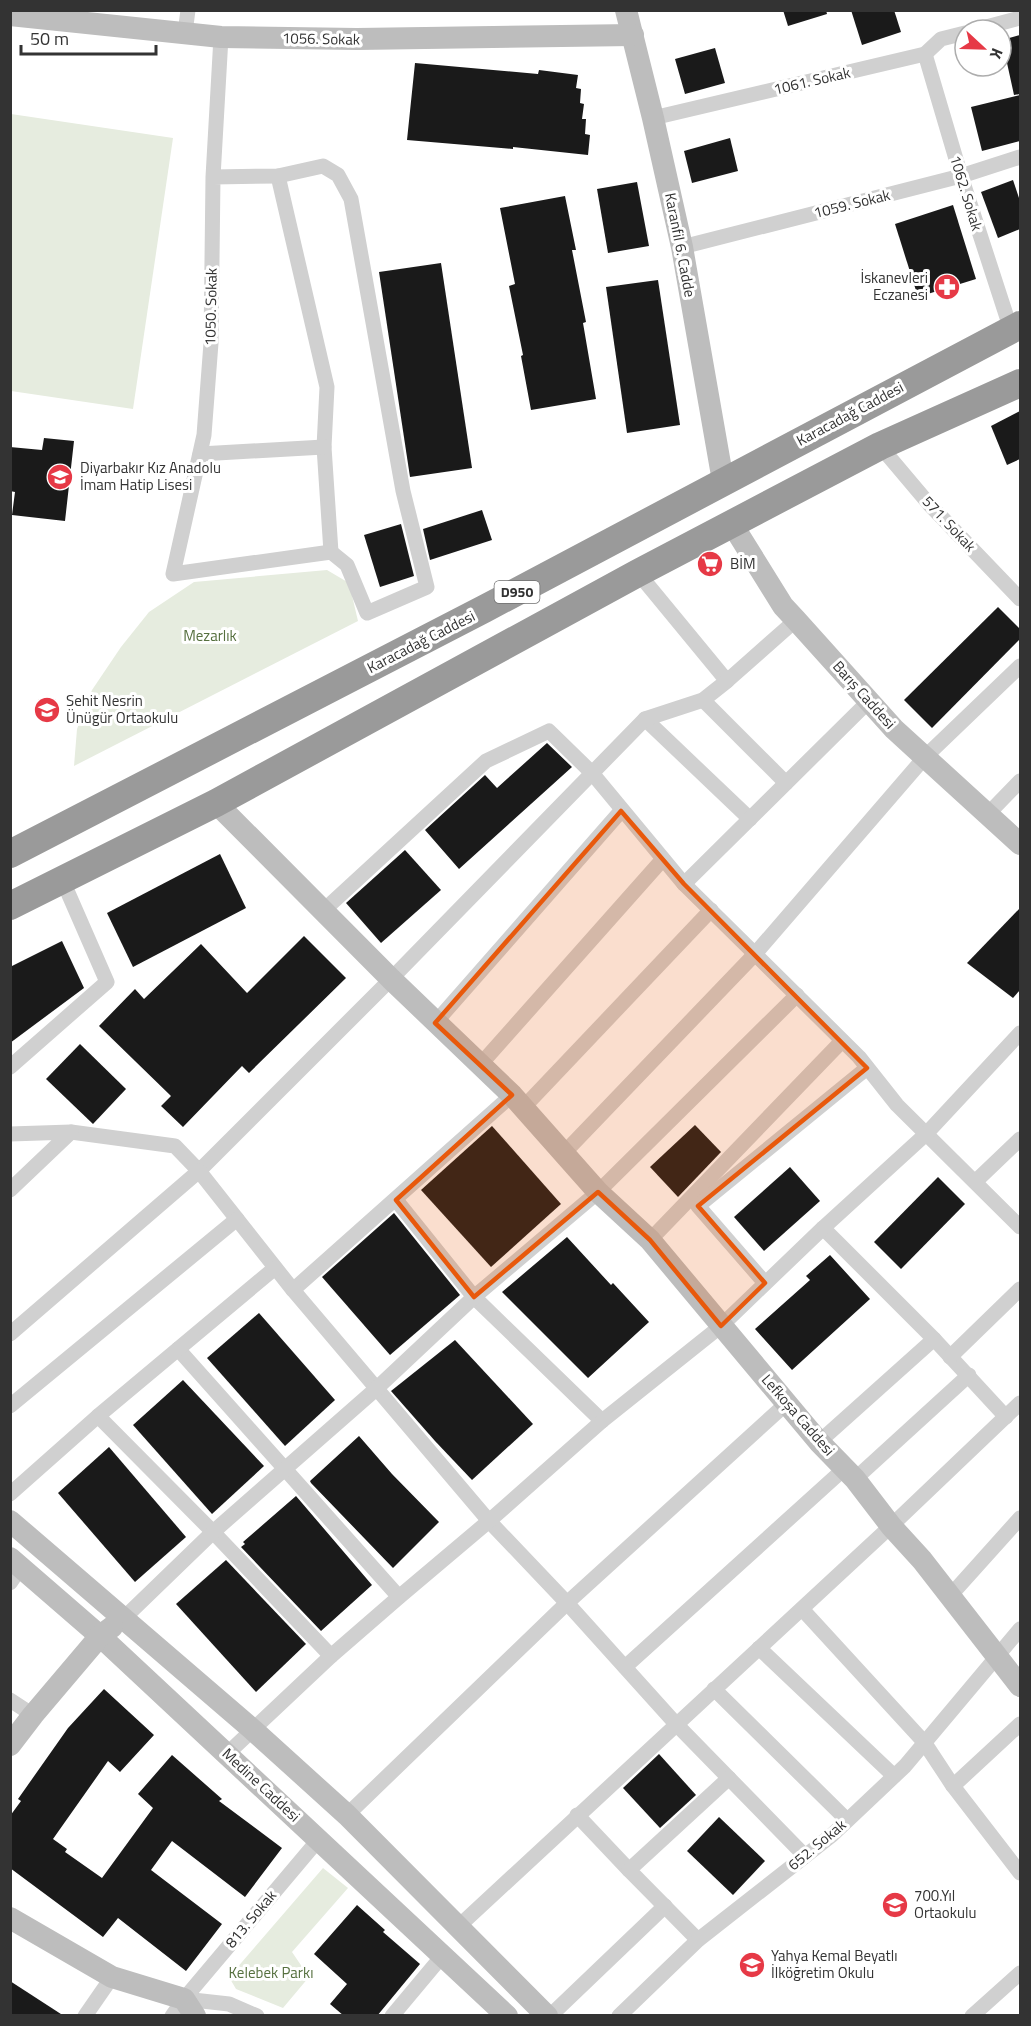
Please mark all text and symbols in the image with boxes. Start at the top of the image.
scale bar [21,18,156,56]
north arrow [953,18,1013,78]
text: 50 m [30,25,69,52]
street label: 1056. Sokak [282,26,360,51]
text: K [984,45,1010,63]
street label: 1061. Sokak [771,61,852,100]
street label: 1062. Sokak [944,152,989,234]
street label: 1059. Sokak [811,183,893,224]
street label: Karanfil 6. Cadde [659,191,702,299]
place label: İskanevleri Eczanesi [860,266,928,306]
street label: 1050. Sokak [198,268,223,346]
pharmacy icon: İskanevleri Eczanesi [932,272,962,302]
street label: Karacadağ Caddesi [792,376,908,452]
place label: Diyarbakır Kız Anadolu İmam Hatip Lisesi [80,456,221,496]
school or university icon: Diyarbakır Kız Anadolu İmam Hatip Lisesi [45,462,75,492]
street label: 571. Sokak [917,490,982,557]
supermarket icon: BİM [695,549,725,579]
place label: BİM [730,552,756,575]
road number: D950 [494,581,540,603]
street label: Karacadağ Caddesi [363,604,479,679]
park label: Mezarlık [183,624,237,647]
street label: Barış Caddesi [827,655,901,734]
place label: Şehit Nesrin Ünügür Ortaokulu [66,689,178,729]
school or university icon: Şehit Nesrin Ünügür Ortaokulu [32,695,62,725]
street label: Lefkoşa Caddesi [756,1369,840,1461]
street label: Medine Caddesi [217,1742,306,1827]
street label: 652. Sokak [783,1813,851,1876]
place label: 700.Yıl Ortaokulu [914,1884,976,1924]
street label: 813. Sokak [219,1885,282,1953]
school or university icon: 700.Yıl Ortaokulu [880,1890,910,1920]
place label: Yahya Kemal Beyatlı İlköğretim Okulu [771,1944,898,1984]
school or university icon: Yahya Kemal Beyatlı İlköğretim Okulu [737,1950,767,1980]
park label: Kelebek Parkı [229,1961,313,1984]

